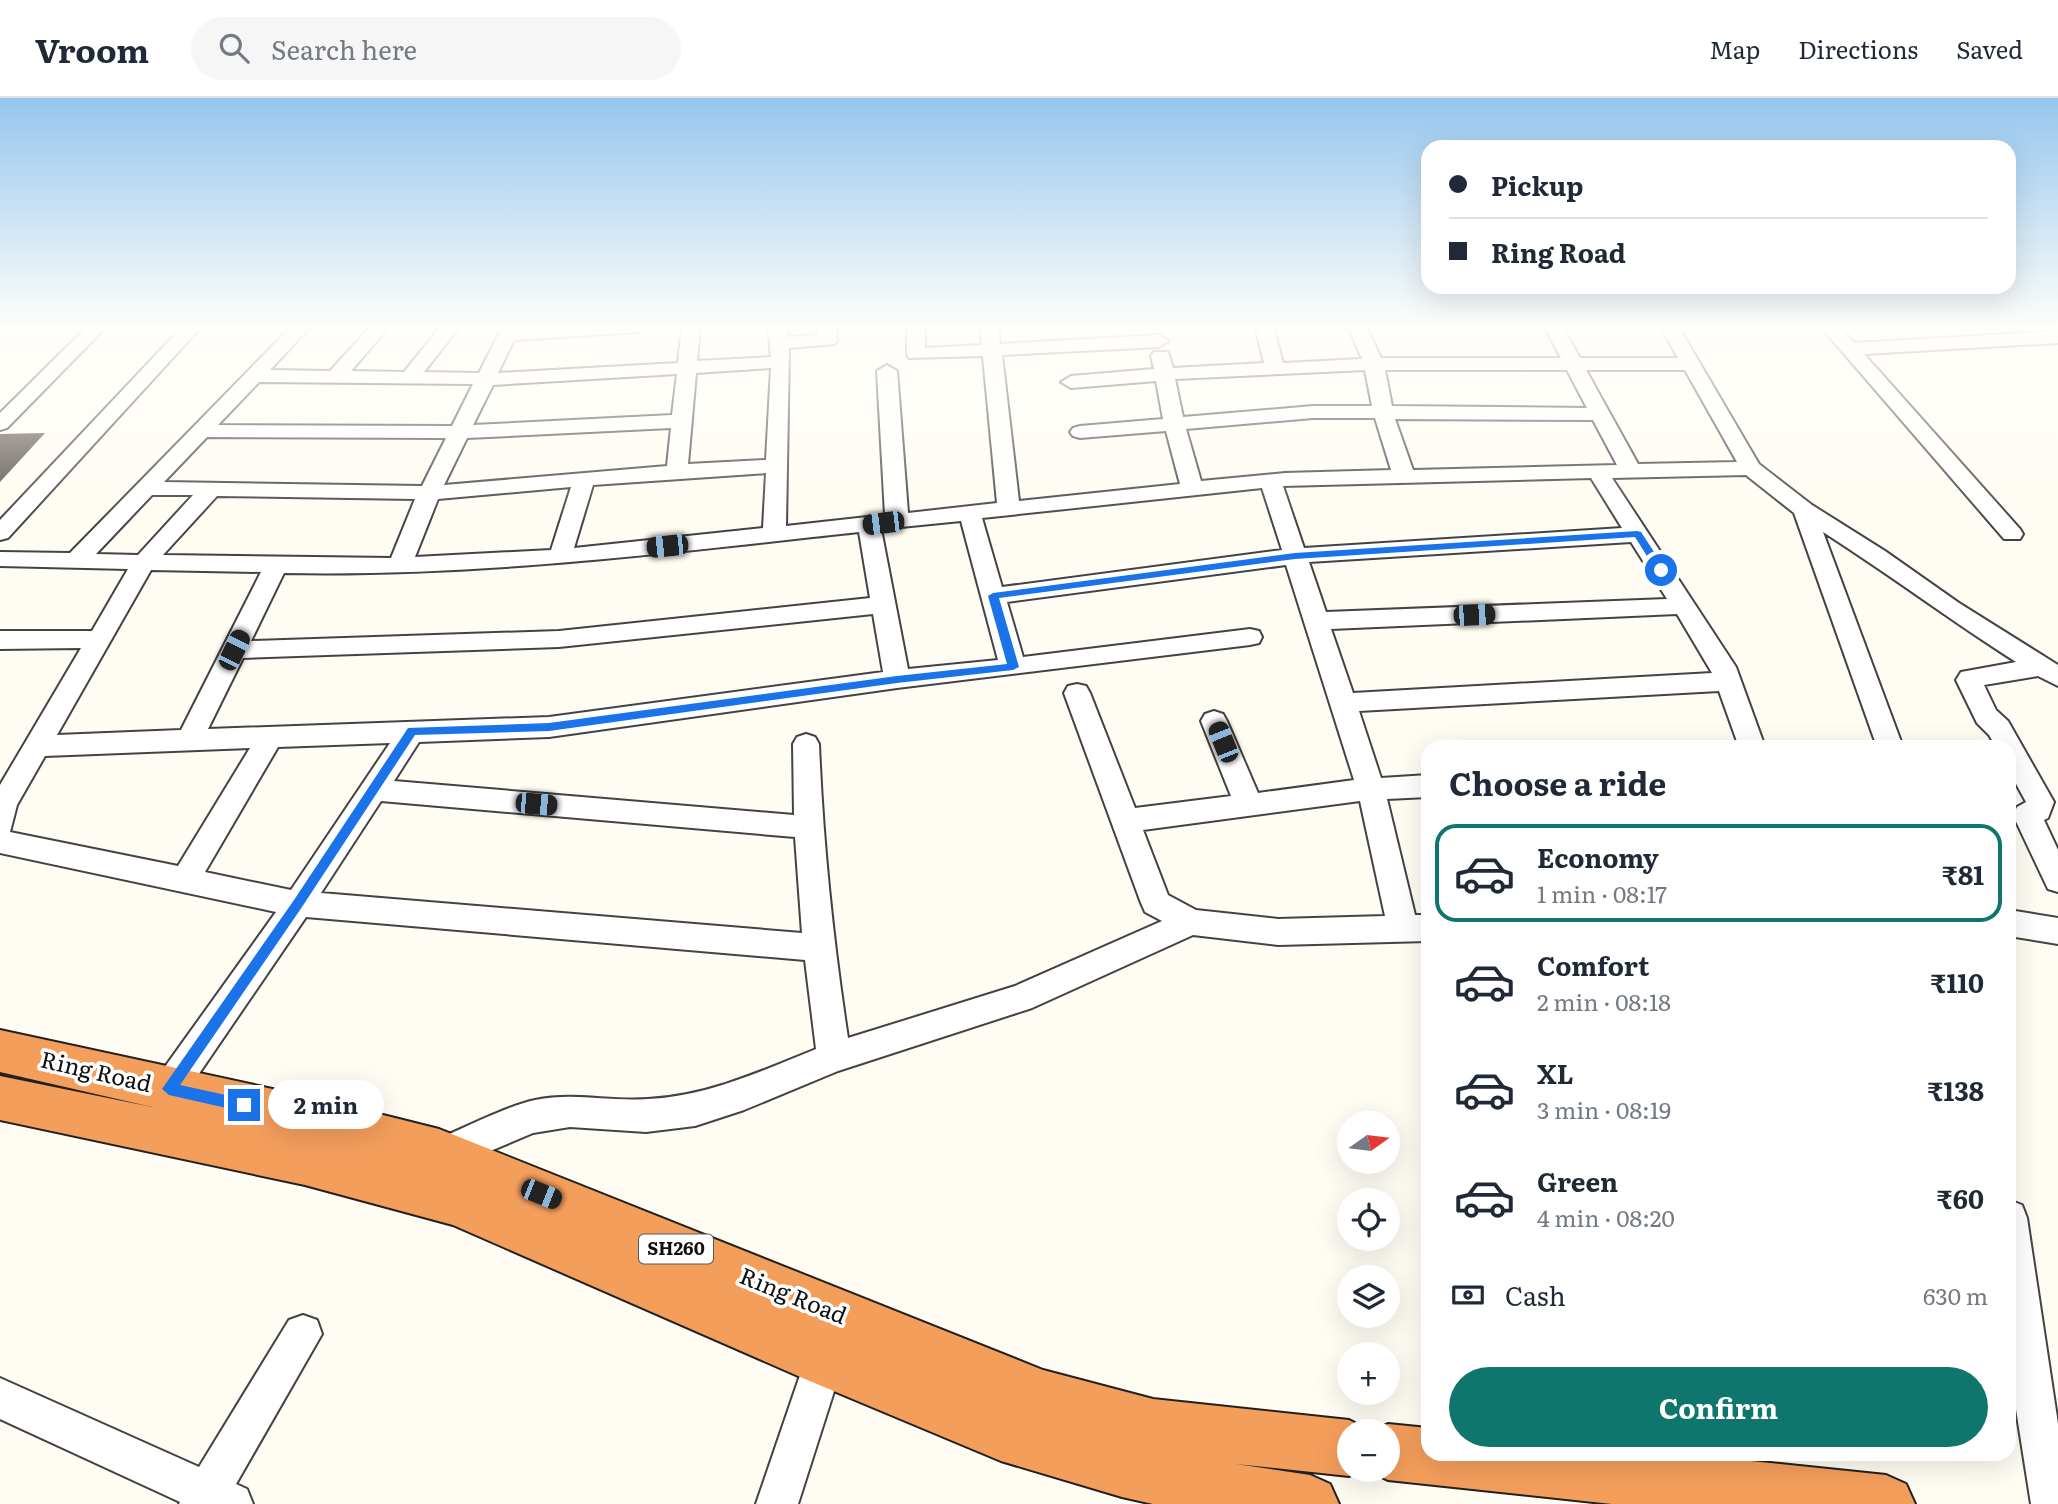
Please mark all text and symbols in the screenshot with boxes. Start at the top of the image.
search box [191,17,681,80]
text: Vroom [35,24,149,73]
icon: search [215,29,253,67]
text: Search here [271,29,417,68]
text: Map [1709,31,1760,66]
text: Directions [1798,31,1918,66]
text: Saved [1956,31,2023,66]
text: Pickup [1491,165,1583,204]
text: Ring Road [1491,232,1626,271]
car [861,510,906,536]
car [646,533,689,559]
route start [1645,554,1677,586]
car [1453,604,1496,626]
car [216,627,253,673]
car [1206,719,1241,765]
text: Choose a ride [1449,758,1666,806]
car [515,792,558,816]
text: Economy [1537,837,1659,876]
icon: car [1453,842,1516,905]
text: ₹81 [1942,854,1984,893]
text: 1 min · 08:17 [1537,876,1667,910]
text: Comfort [1537,945,1649,984]
icon: car [1453,950,1516,1013]
text: ₹110 [1930,962,1984,1001]
text: 2 min · 08:18 [1537,984,1671,1018]
street label: Ring Road [38,1041,155,1099]
text: XL [1537,1053,1574,1092]
icon: car [1453,1058,1516,1121]
text: ₹138 [1927,1070,1984,1109]
callout: 2 min [268,1080,384,1130]
text: 2 min [294,1087,358,1121]
route end [228,1089,260,1121]
text: 3 min · 08:19 [1537,1092,1671,1126]
north arrow [1337,1111,1400,1174]
map controls [1337,1111,1400,1482]
text: Green [1537,1161,1618,1200]
icon: car [1453,1166,1516,1229]
car [518,1176,565,1212]
text: ₹60 [1937,1178,1984,1217]
button: locate [1337,1188,1400,1251]
text: 4 min · 08:20 [1537,1200,1675,1234]
road number: SH260 [639,1234,713,1264]
street label: Ring Road [735,1257,852,1331]
button: layers [1337,1265,1400,1328]
text: Cash [1505,1275,1566,1314]
icon: cash [1449,1276,1487,1314]
text: 630 m [1923,1278,1988,1312]
button: + [1337,1342,1400,1405]
button: Confirm [1449,1367,1988,1447]
button: − [1337,1419,1400,1482]

